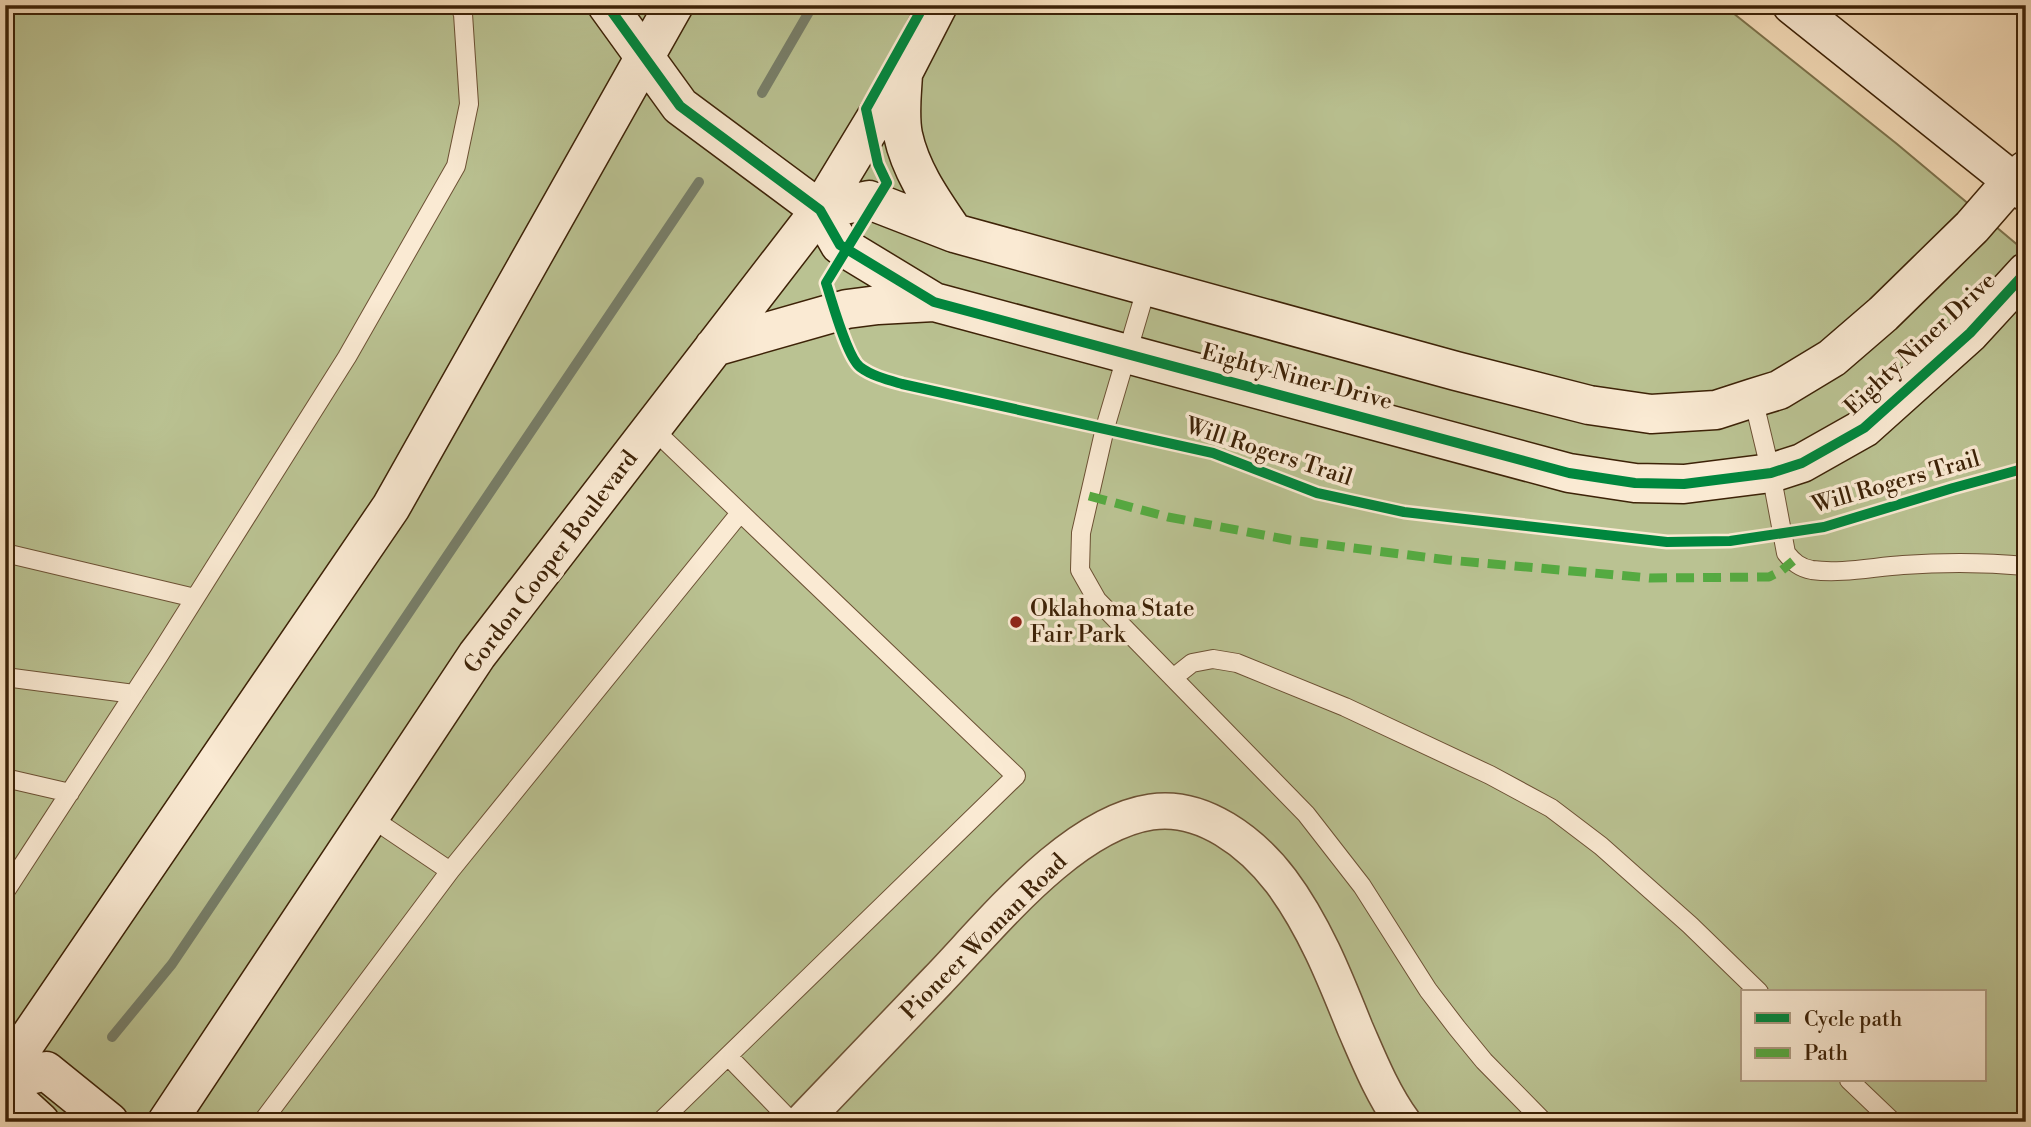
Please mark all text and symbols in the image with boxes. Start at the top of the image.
street label: Eighty Niner Drive [1839,267,2001,421]
street label: Eighty Niner Drive [1199,338,1395,416]
street label: Will Rogers Trail [1181,412,1356,492]
street label: Gordon Cooper Boulevard [458,445,644,679]
street label: Will Rogers Trail [1808,445,1984,520]
place label: Oklahoma State Fair Park [1030,595,1195,649]
marker: Oklahoma State Fair Park [1008,614,1024,630]
street label: Pioneer Woman Road [895,848,1073,1026]
legend [1741,990,1986,1082]
text: Cycle path [1804,1007,1903,1033]
text: Path [1804,1041,1849,1067]

